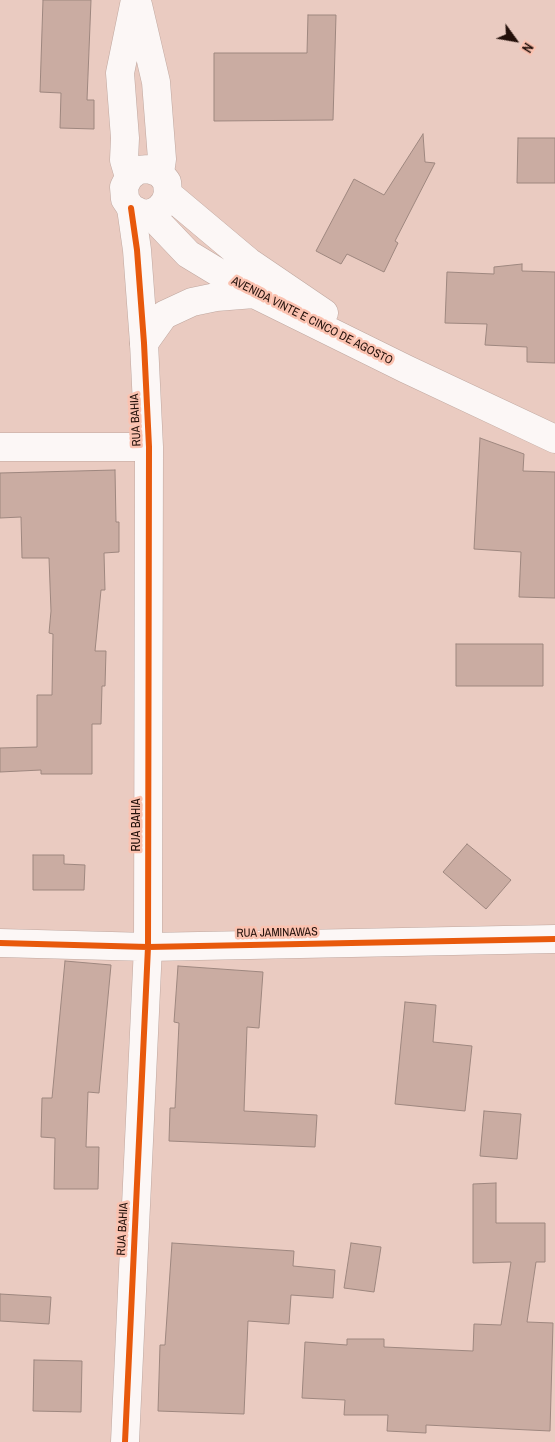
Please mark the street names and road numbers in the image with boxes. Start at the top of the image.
street label: AVENIDA VINTE E CINCO DE AGOSTO [229,274,395,368]
street label: RUA BAHIA [127,393,145,447]
street label: RUA BAHIA [130,798,144,852]
street label: RUA JAMINAWAS [236,925,318,941]
street label: RUA BAHIA [114,1202,132,1256]

